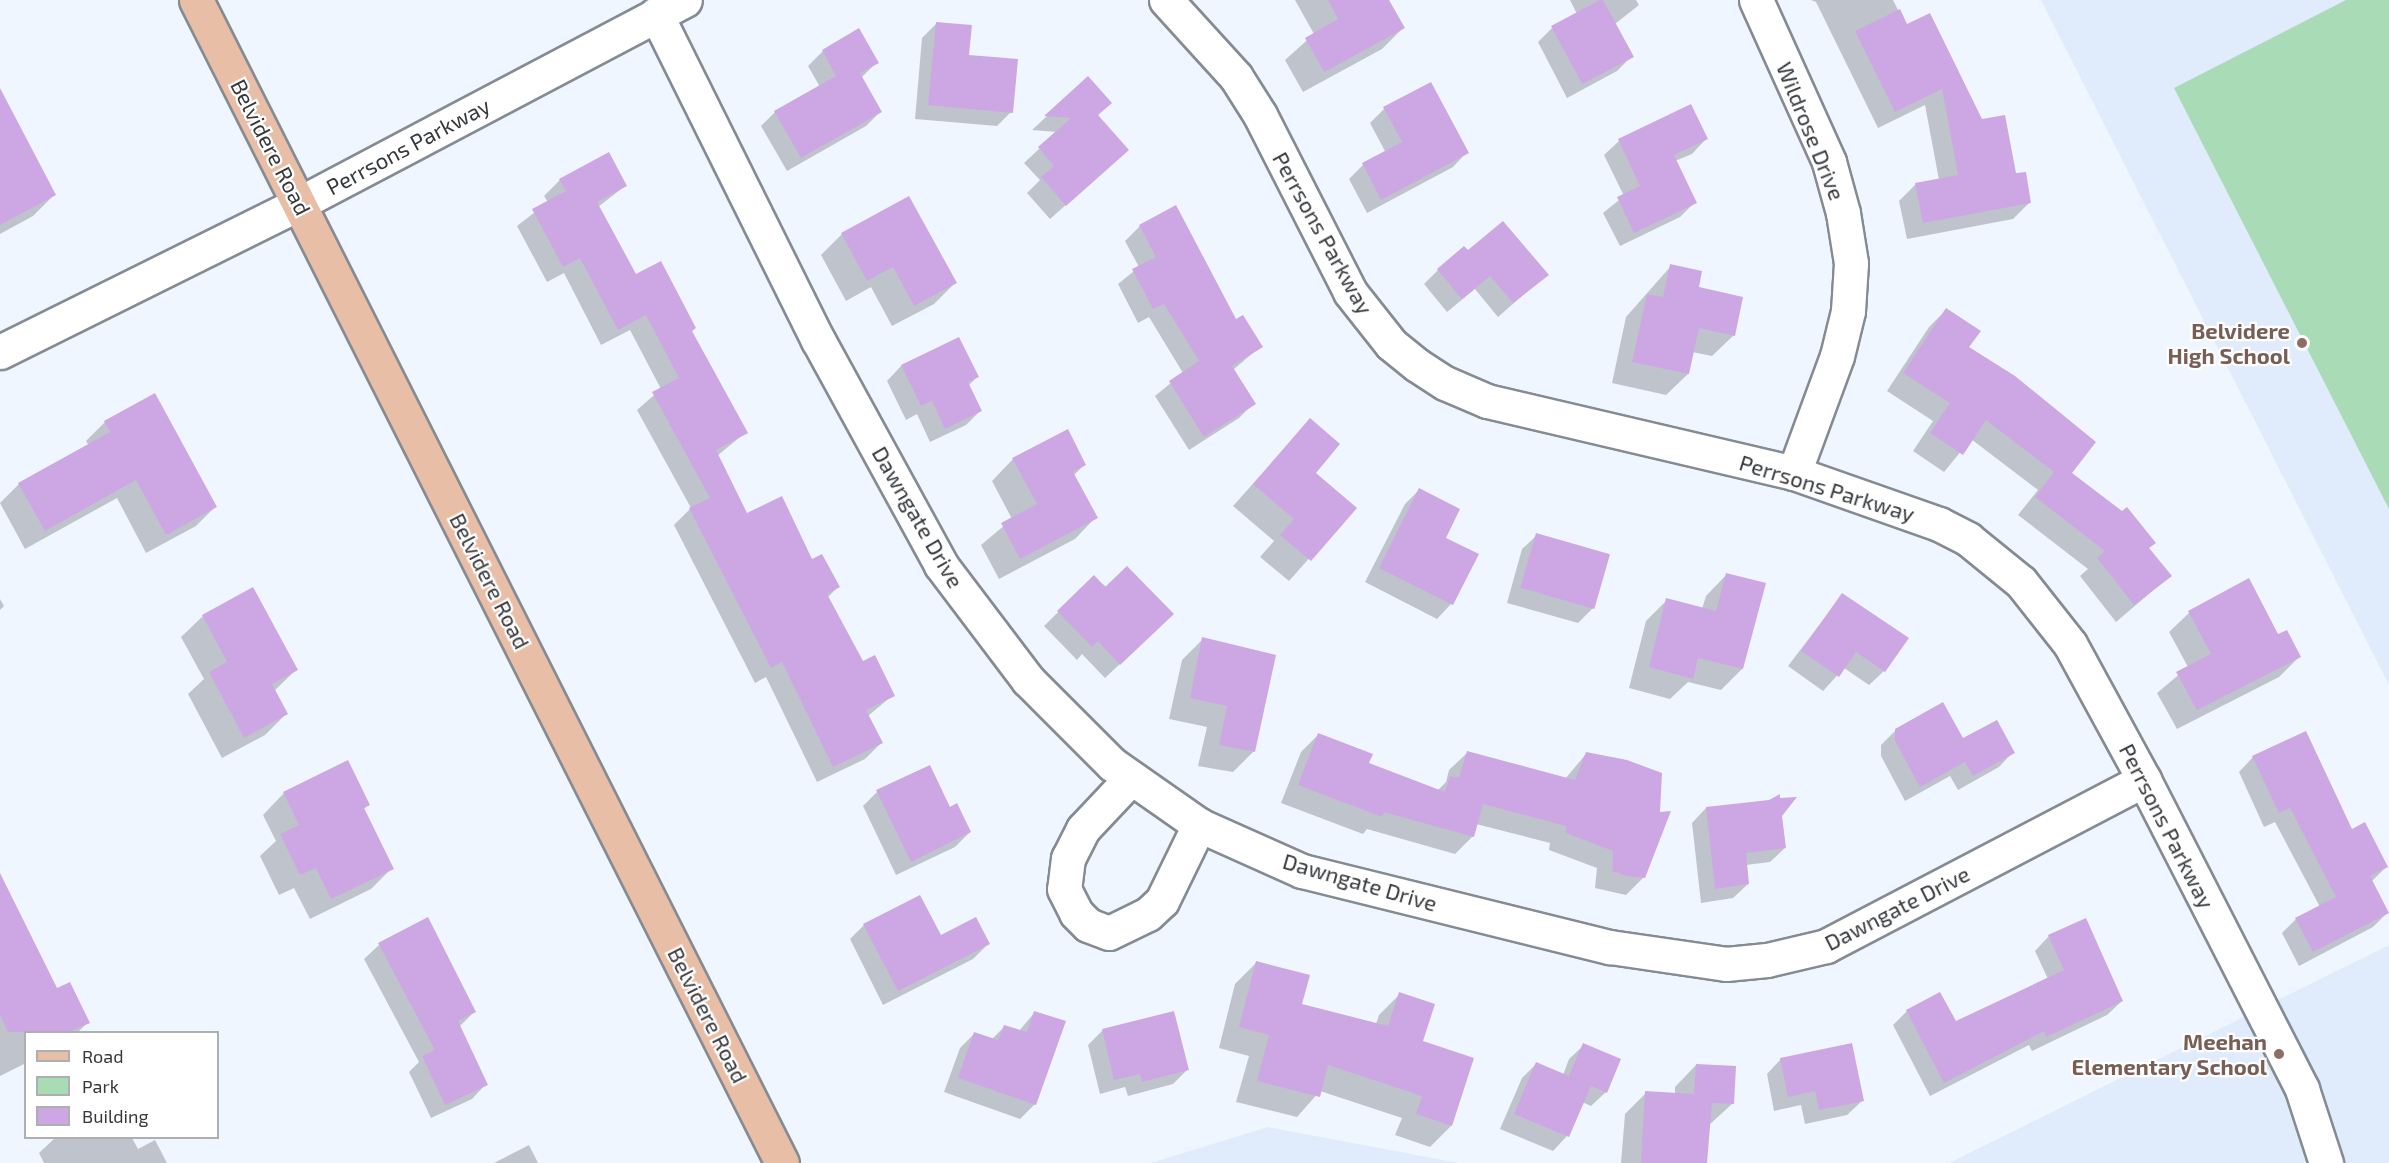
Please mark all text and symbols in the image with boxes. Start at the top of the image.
street label: Wildrose Drive [1771,58,1851,204]
street label: Belvidere Road [225,75,317,219]
street label: Perrsons Parkway [322,92,494,200]
street label: Perrsons Parkway [1267,147,1379,319]
place label: Belvidere High School [2167,317,2290,368]
marker: Belvidere High School [2295,336,2309,350]
street label: Dawngate Drive [867,441,969,593]
street label: Perrsons Parkway [1736,449,1918,527]
street label: Belvidere Road [444,509,536,653]
street label: Perrsons Parkway [2114,739,2220,913]
street label: Dawngate Drive [1280,847,1440,917]
street label: Dawngate Drive [1820,860,1974,956]
street label: Belvidere Road [662,943,754,1087]
place label: Meehan Elementary School [2071,1028,2267,1080]
legend [24,1031,219,1139]
text: Road [82,1045,123,1067]
marker: Meehan Elementary School [2272,1047,2286,1061]
text: Park [82,1075,119,1097]
text: Building [82,1105,149,1127]

